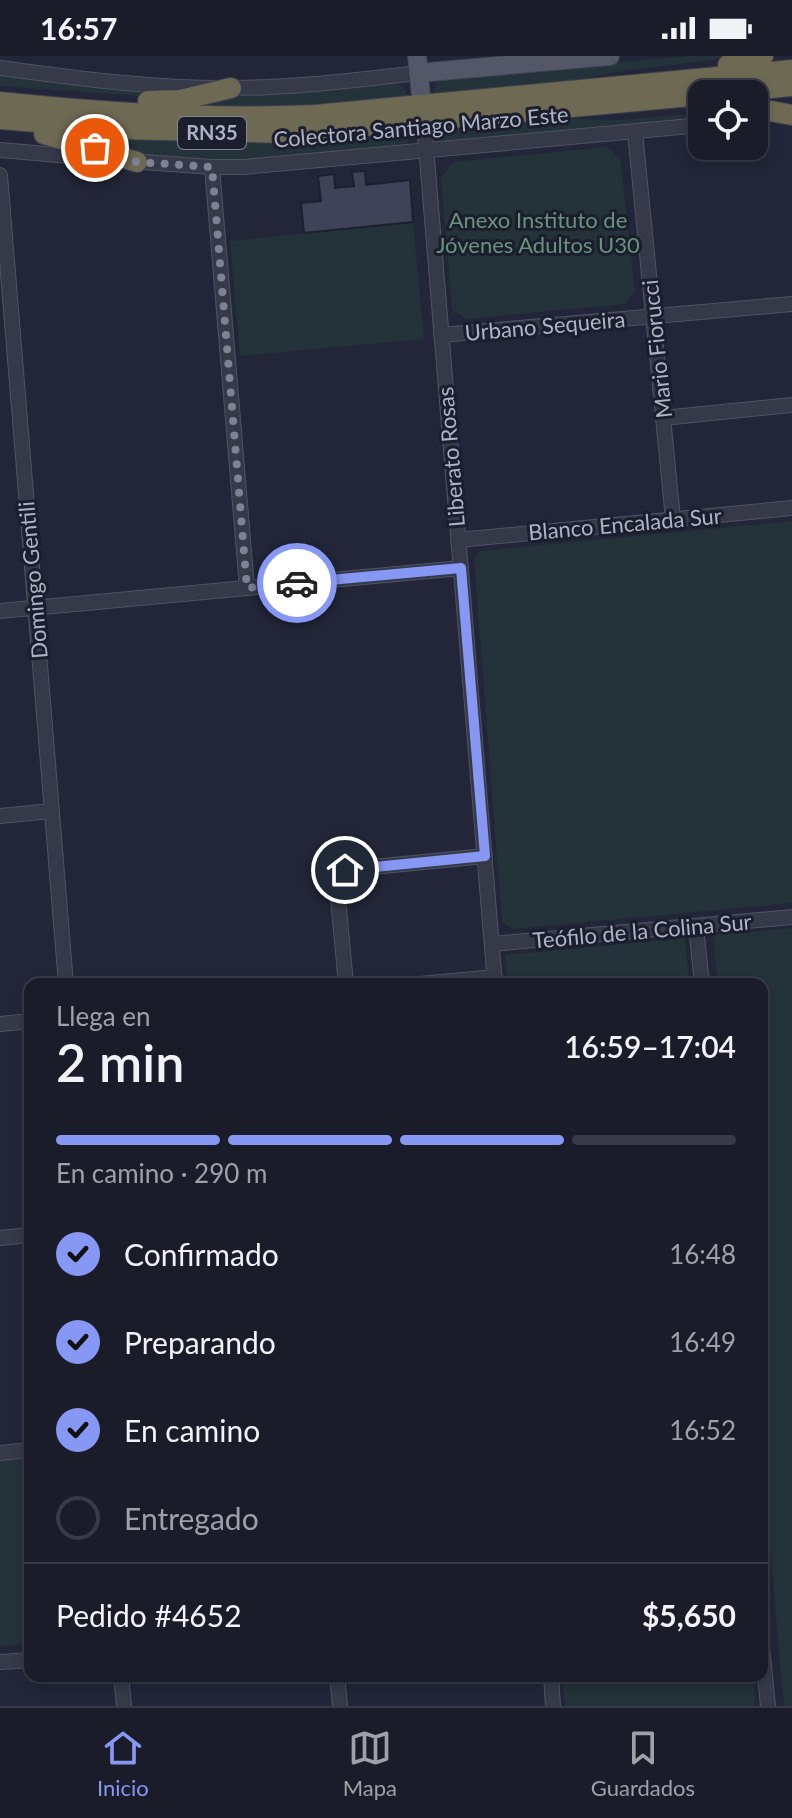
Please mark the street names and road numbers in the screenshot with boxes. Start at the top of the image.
street label: Colectora Santiago Marzo Este [272,100,570,153]
road number: RN35 [178,117,246,149]
street label: Mario Fiorucci [636,279,677,420]
street label: Urbano Sequeira [463,305,626,346]
street label: Liberato Rosas [431,386,470,528]
street label: Domingo Gentili [12,500,53,660]
street label: Blanco Encalada Sur [527,502,723,545]
street label: Teófilo de la Colina Sur [531,907,753,954]

